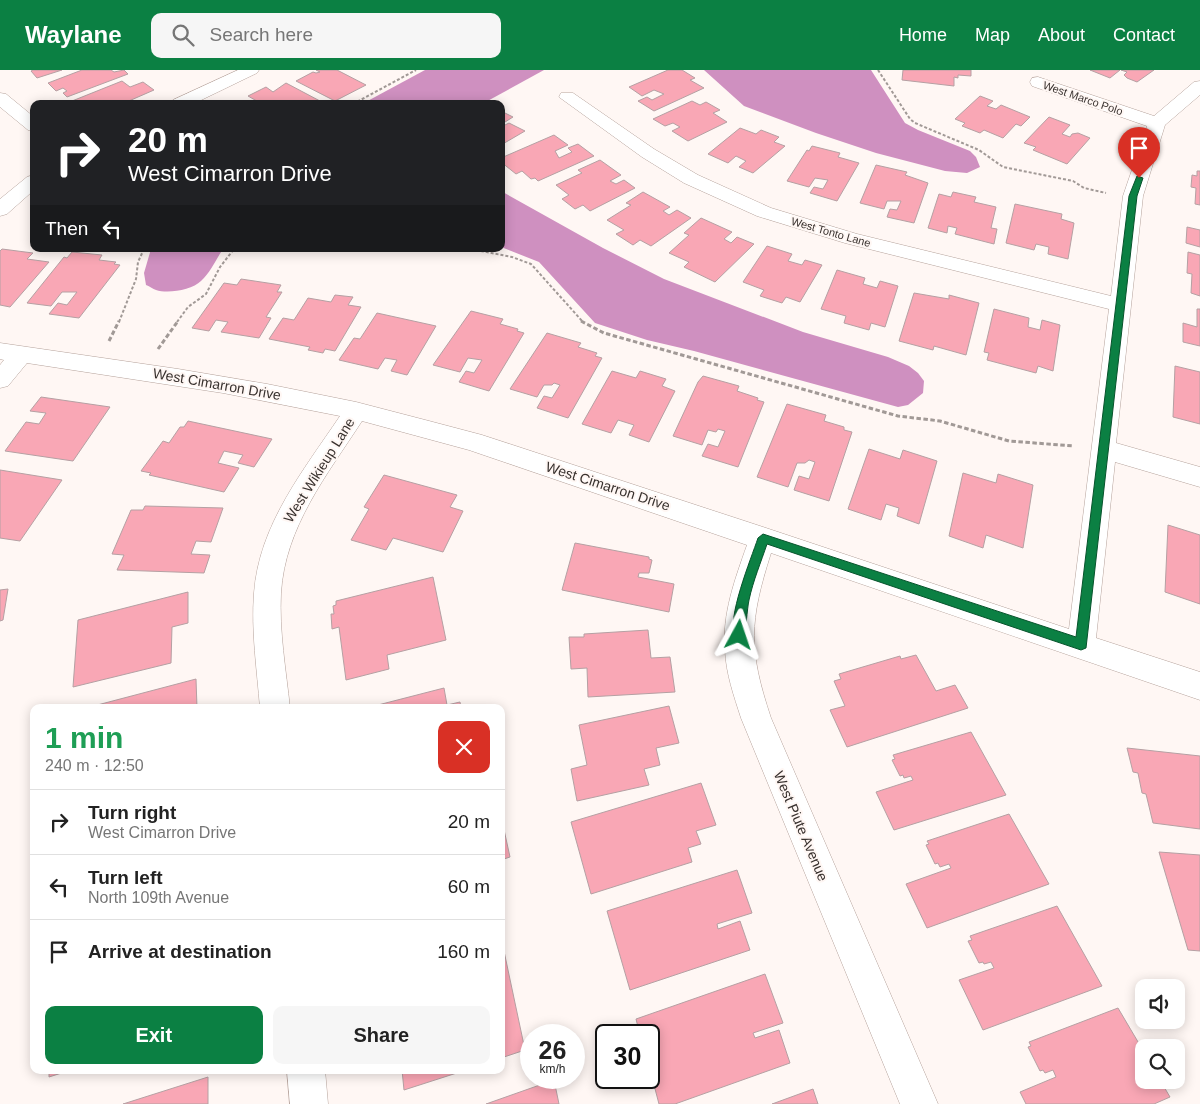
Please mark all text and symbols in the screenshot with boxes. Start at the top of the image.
search box [151,13,501,58]
text: Waylane [25,21,121,48]
icon: search [169,21,197,49]
text: Search here [209,24,313,45]
text: Home [899,25,947,45]
text: Map [975,25,1010,45]
text: About [1038,25,1085,45]
text: Contact [1113,25,1175,45]
street label: West Marco Polo [1042,79,1124,117]
icon: right [45,120,110,185]
text: 20 m [128,120,208,159]
pin [1118,127,1160,178]
icon: arrive [1125,134,1153,162]
text: West Cimarron Drive [128,161,332,186]
icon: left [98,215,126,243]
street label: West Tonto Lane [790,215,872,249]
text: Then [45,218,88,239]
street label: West Cimarron Drive [152,365,282,403]
street label: West Wikieup Lane [280,415,358,525]
street label: West Cimarron Drive [544,458,672,514]
position arrow [712,608,764,660]
text: 1 min [45,721,123,754]
button: close [438,721,490,773]
text: 240 m · 12:50 [45,757,144,774]
street label: West Piute Avenue [771,769,831,884]
text: Turn right [88,802,176,823]
icon: right [45,808,73,836]
text: 20 m [448,811,490,832]
text: West Cimarron Drive [88,824,236,841]
text: Turn left [88,867,163,888]
icon: left [45,873,73,901]
text: 60 m [448,876,490,897]
text: North 109th Avenue [88,889,229,906]
icon: arrive [45,938,73,966]
text: Arrive at destination [88,941,272,962]
text: 160 m [437,941,490,962]
map controls [1135,979,1185,1089]
button: sound [1135,979,1185,1029]
button: Exit [45,1006,263,1064]
button: Share [273,1006,490,1064]
speed limit sign: 30 [595,1024,660,1089]
text: 26 [539,1036,566,1064]
button: search [1135,1039,1185,1089]
text: km/h [539,1062,566,1076]

